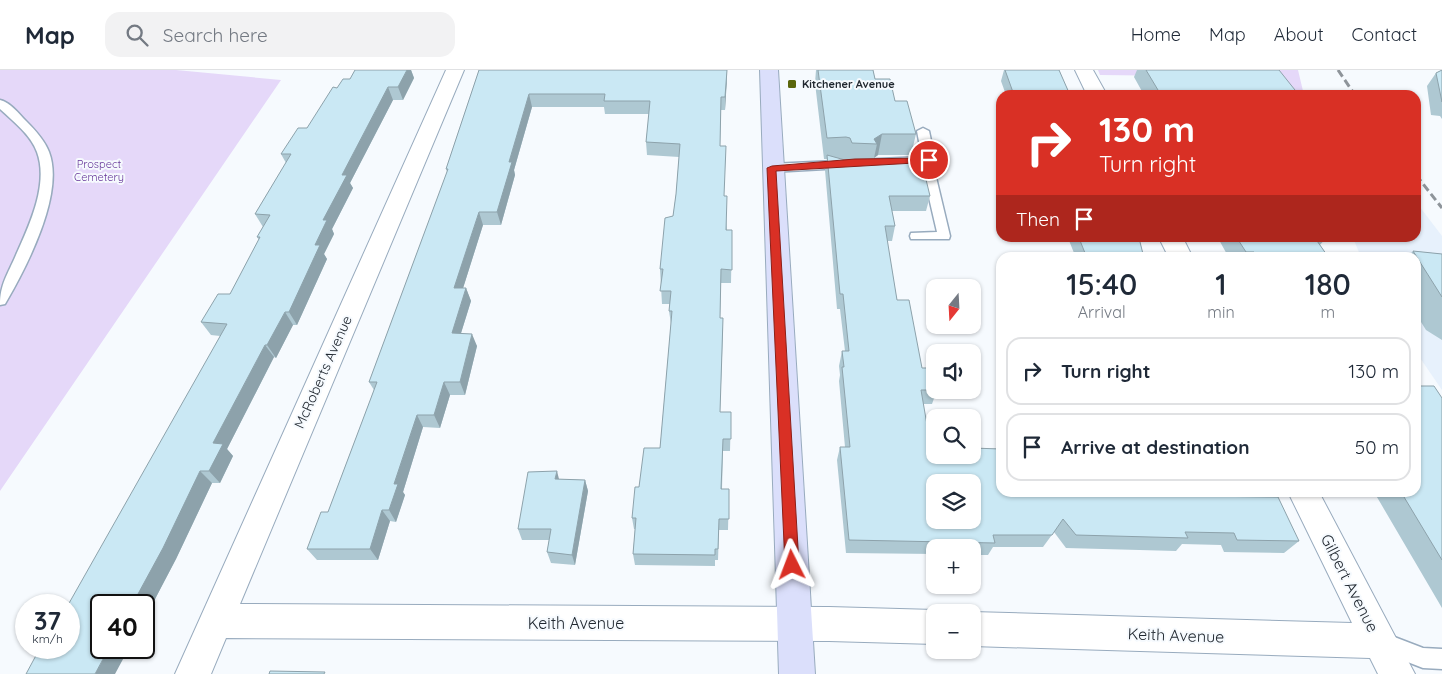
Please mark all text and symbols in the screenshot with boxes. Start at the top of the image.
search box [105,12,455,57]
text: Map [25,20,75,50]
icon: search [123,21,151,49]
text: Search here [163,23,268,47]
text: Home [1131,23,1181,46]
text: Map [1209,23,1246,46]
text: About [1274,23,1324,46]
text: Contact [1352,23,1417,46]
place label: Kitchener Avenue [802,77,895,91]
marker: Kitchener Avenue [786,78,798,90]
text: 130 m [1099,107,1195,151]
icon: right [1016,110,1081,175]
pin [908,139,950,181]
icon: arrive [915,146,943,174]
text: Turn right [1099,150,1196,178]
park label: Prospect Cemetery [74,157,124,184]
icon: arrive [1070,205,1098,233]
text: Then [1016,207,1060,231]
text: 15:40 [1066,265,1137,303]
text: 1 [1215,265,1227,303]
text: 180 [1305,265,1351,303]
north arrow [926,279,981,334]
map controls [926,279,981,659]
text: Arrival [1078,302,1126,322]
text: min [1207,302,1235,322]
text: m [1321,302,1335,322]
street label: McRoberts Avenue [290,313,356,431]
button: sound [926,344,981,399]
icon: right [1018,357,1046,385]
text: Turn right [1061,359,1150,383]
text: 130 m [1348,359,1399,383]
button: search [926,409,981,464]
icon: arrive [1018,433,1046,461]
text: Arrive at destination [1061,435,1250,459]
text: 50 m [1355,435,1399,459]
button: layers [926,474,981,529]
street label: Gilbert Avenue [1317,531,1383,635]
position arrow [765,538,817,590]
button: + [926,539,981,594]
speed limit sign: 40 [90,594,155,659]
button: − [926,604,981,659]
text: 37 [34,605,61,636]
street label: Keith Avenue [528,613,624,633]
street label: Keith Avenue [1127,623,1225,647]
text: km/h [32,631,63,646]

